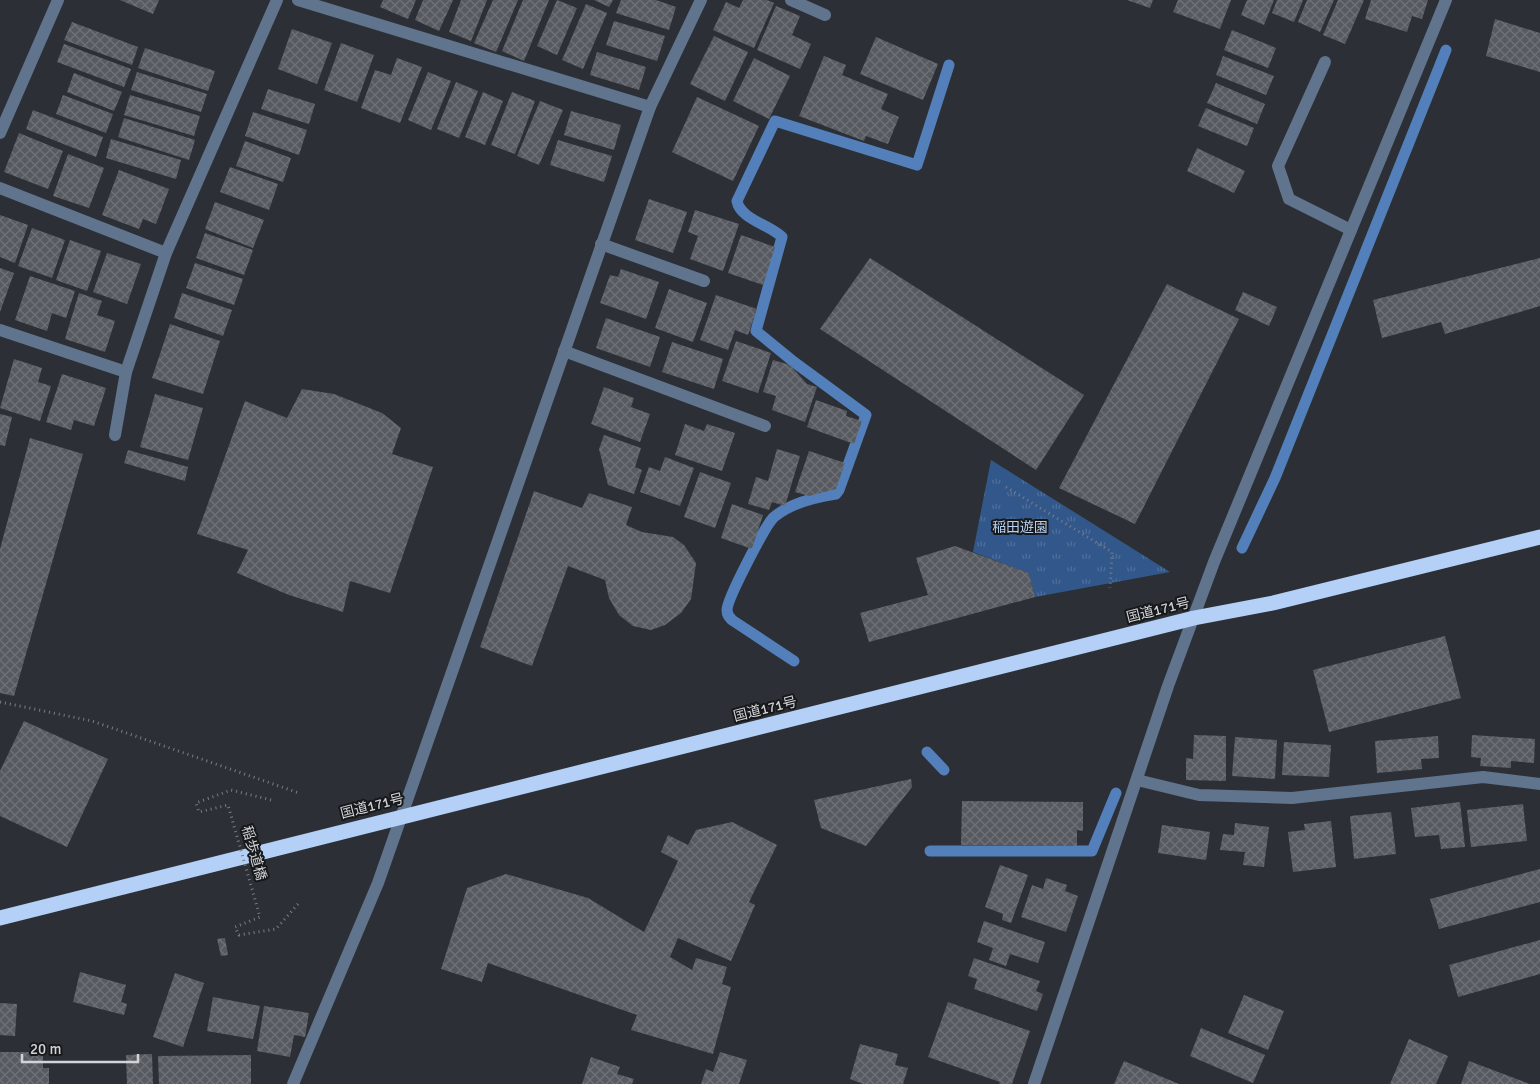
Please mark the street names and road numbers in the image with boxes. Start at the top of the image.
street label: 国道171号 [1125,594,1191,626]
street label: 国道171号 [732,693,798,725]
street label: 国道171号 [339,790,405,822]
street label: 稲歩道橋 [238,824,270,882]

